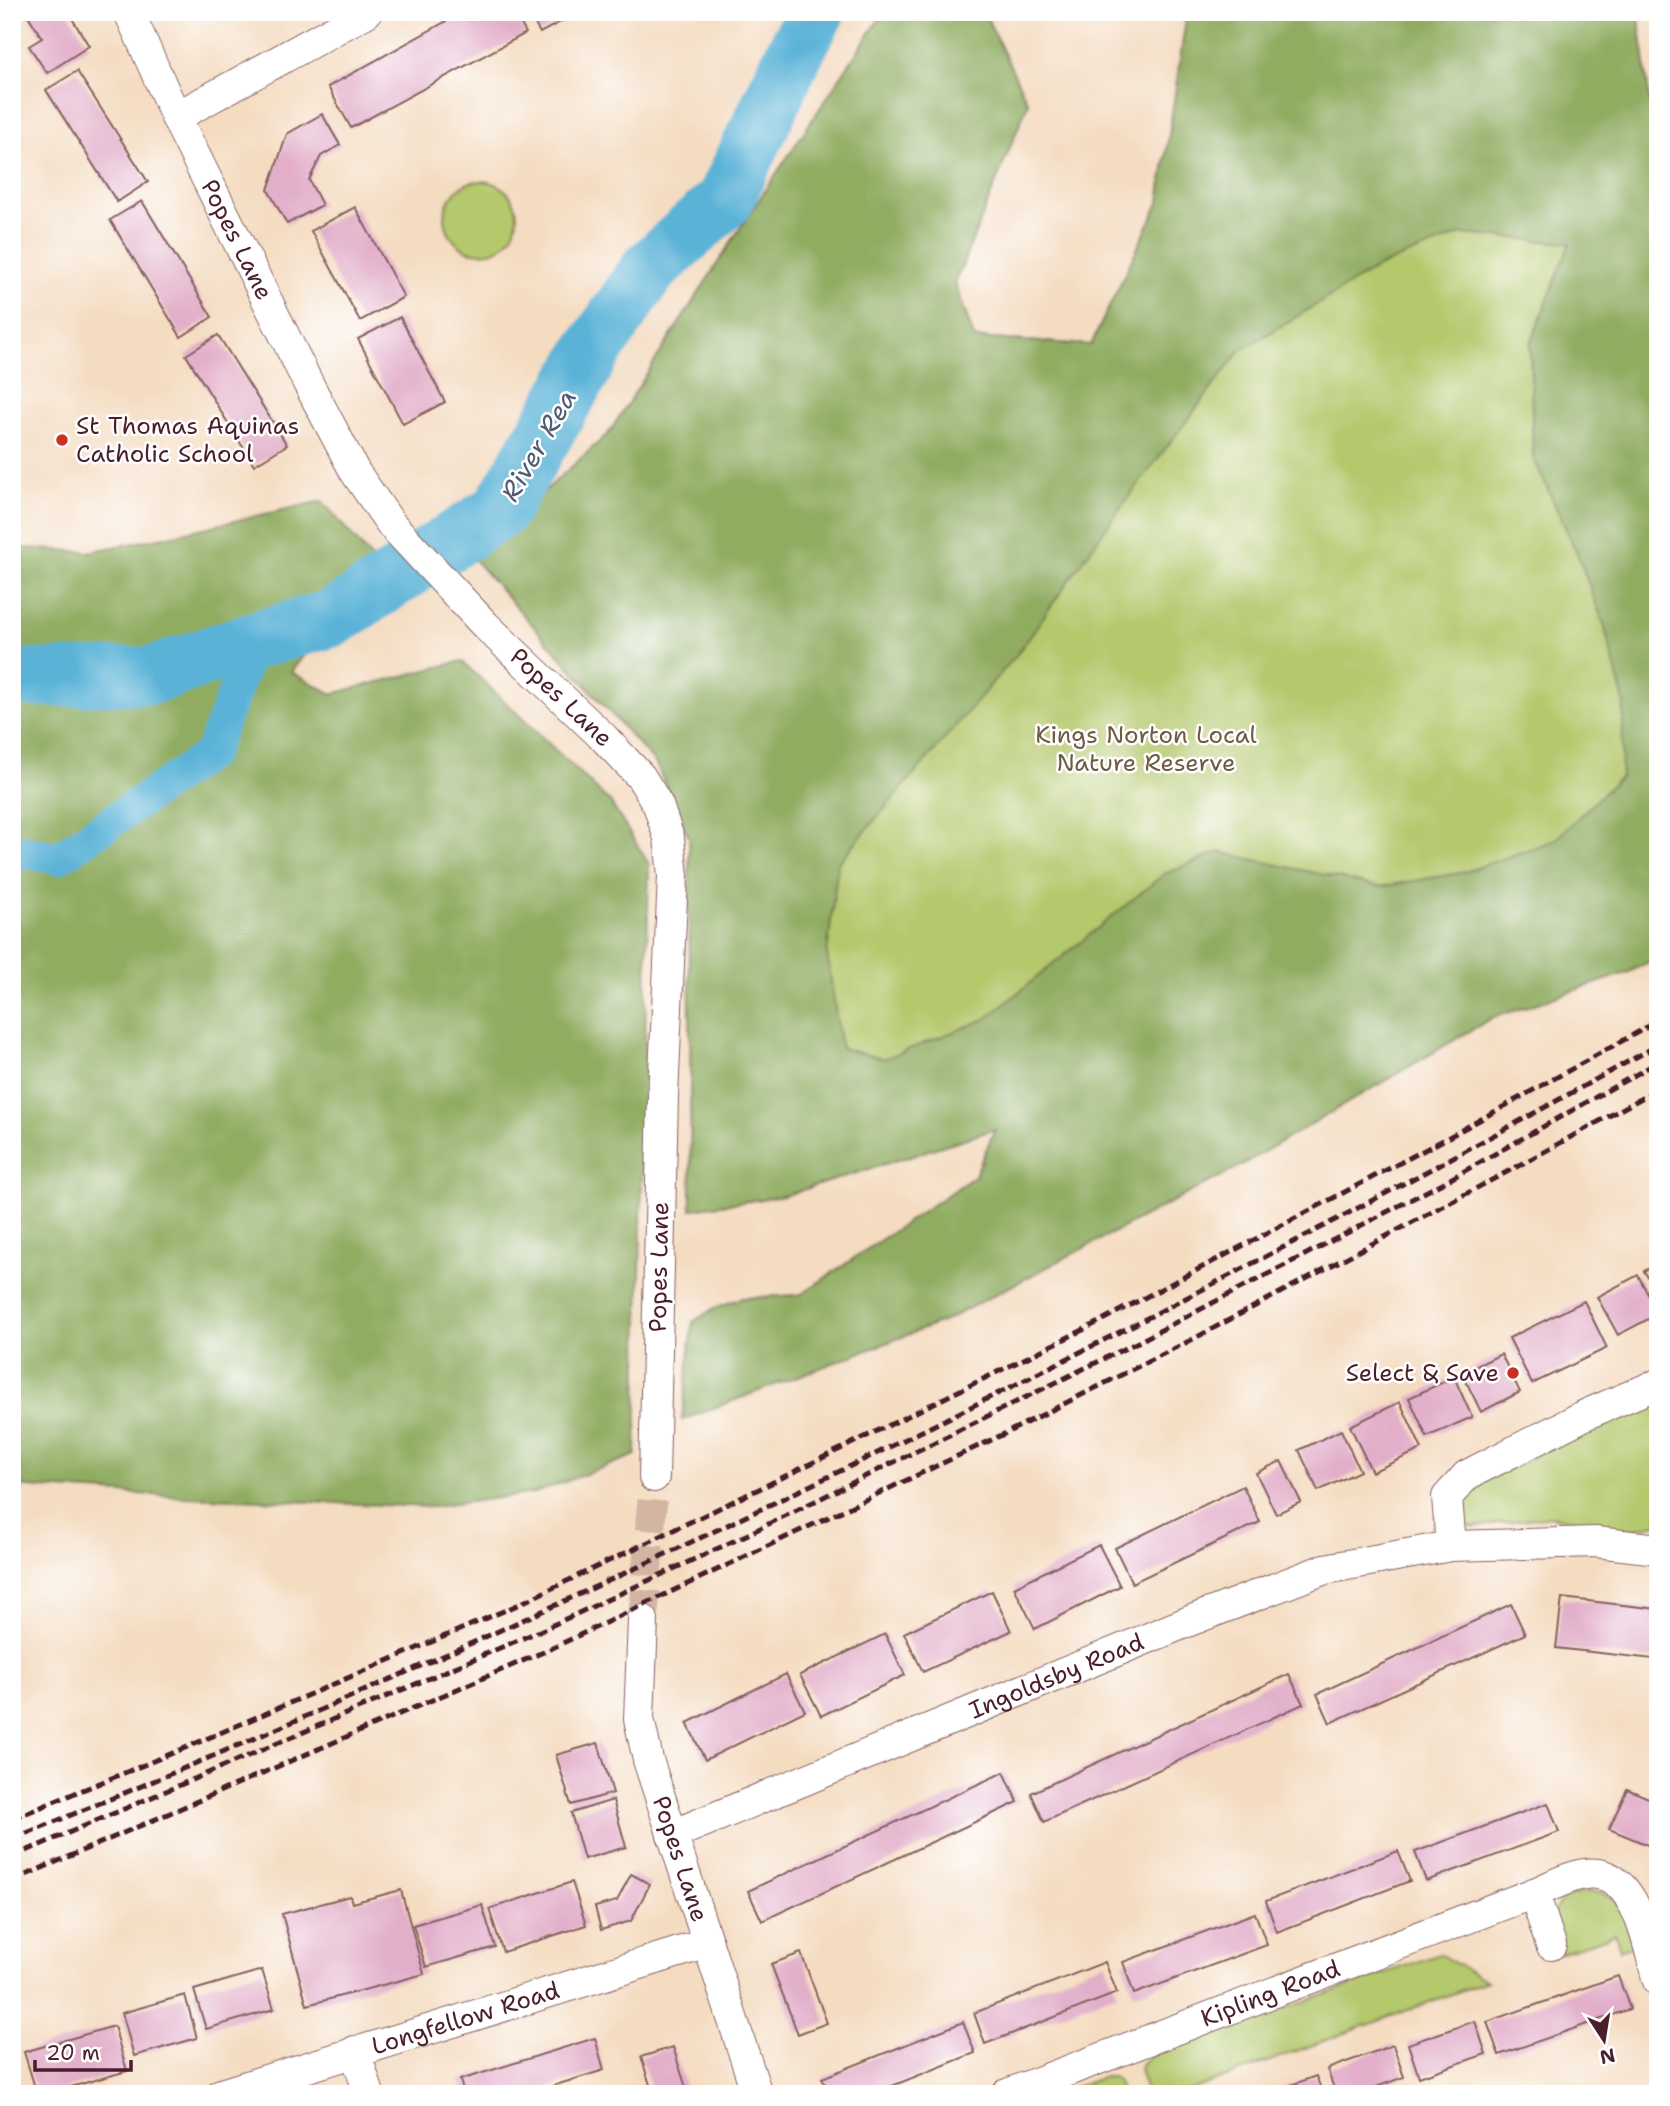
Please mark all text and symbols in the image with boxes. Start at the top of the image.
street label: Popes Lane [194,174,280,305]
water label: River Rea [492,383,584,507]
place label: St Thomas Aquinas Catholic School [76,410,300,470]
marker: St Thomas Aquinas Catholic School [54,432,70,448]
street label: Popes Lane [503,641,620,754]
park label: Kings Norton Local Nature Reserve [1035,719,1258,779]
street label: Popes Lane [642,1201,676,1333]
place label: Select & Save [1346,1357,1499,1389]
marker: Select & Save [1505,1365,1521,1381]
street label: Ingoldsby Road [964,1626,1149,1726]
street label: Popes Lane [645,1792,716,1926]
street label: Kipling Road [1196,1952,1345,2035]
street label: Longfellow Road [368,1974,563,2062]
north arrow [1568,2004,1638,2074]
scale bar [35,2029,131,2073]
text: 20 m [46,2039,100,2067]
text: N [1597,2042,1617,2070]

